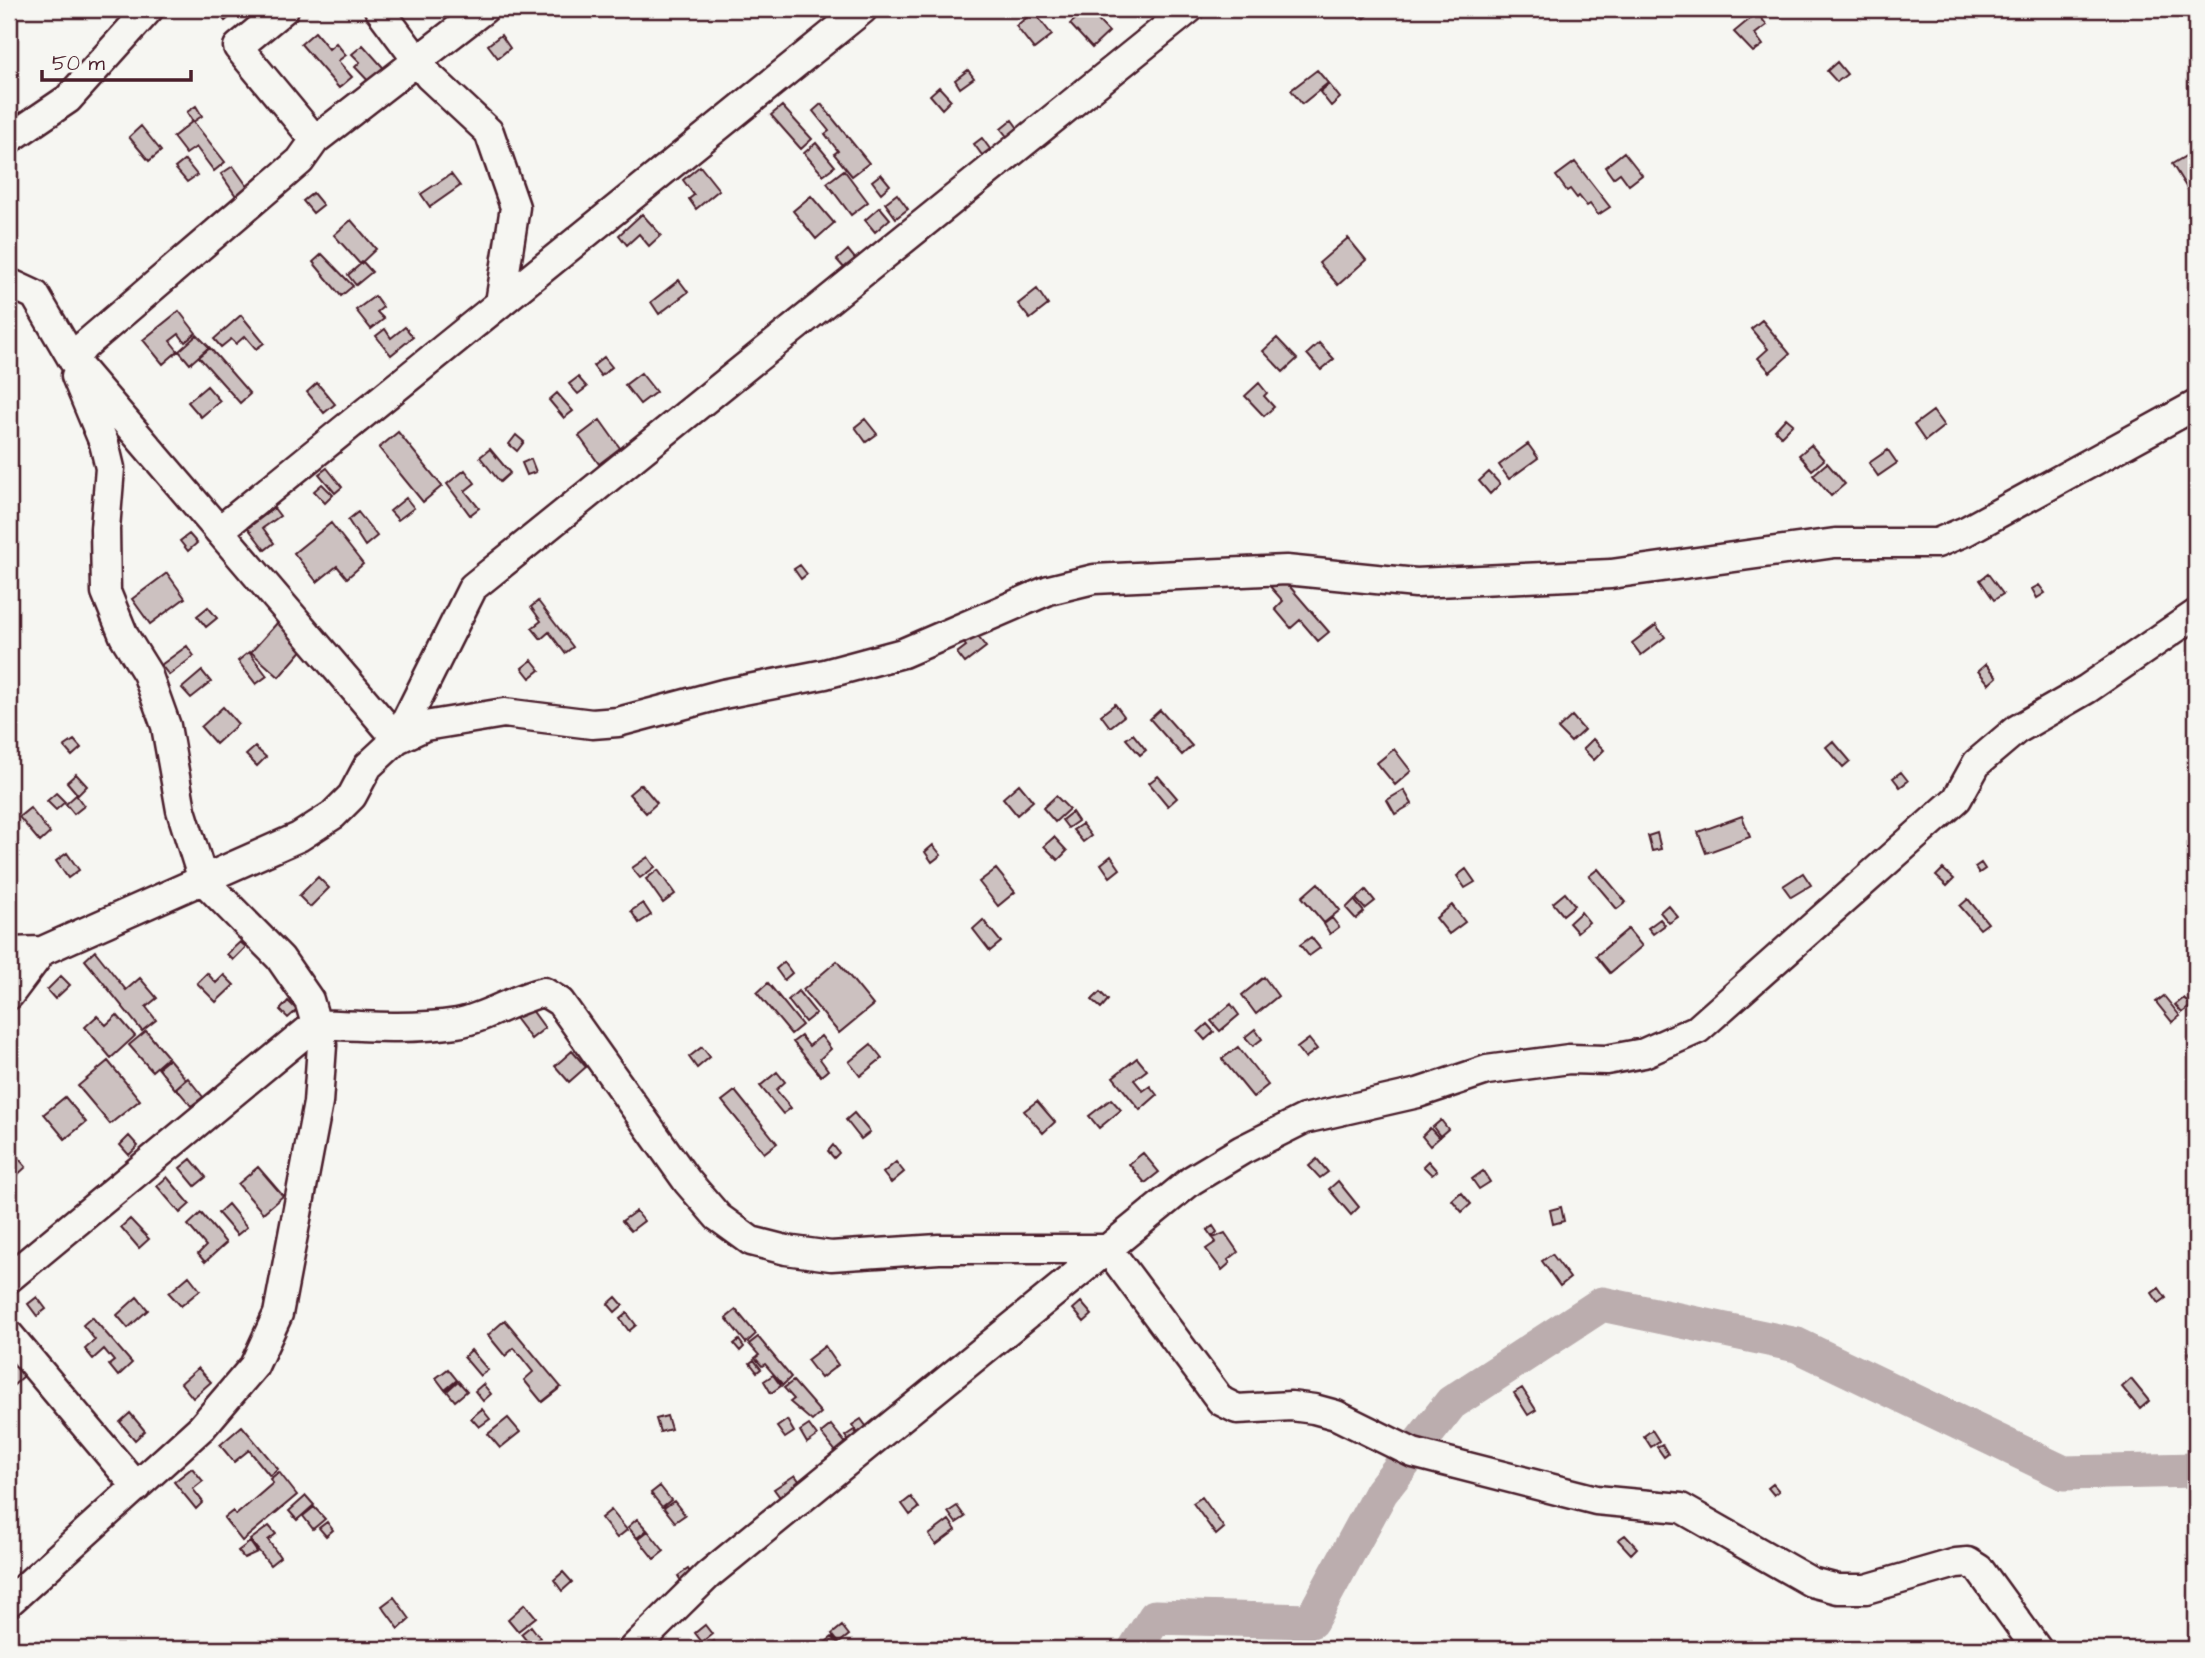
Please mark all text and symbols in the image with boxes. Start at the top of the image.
scale bar [42,38,191,82]
text: 50 m [52,49,106,78]

